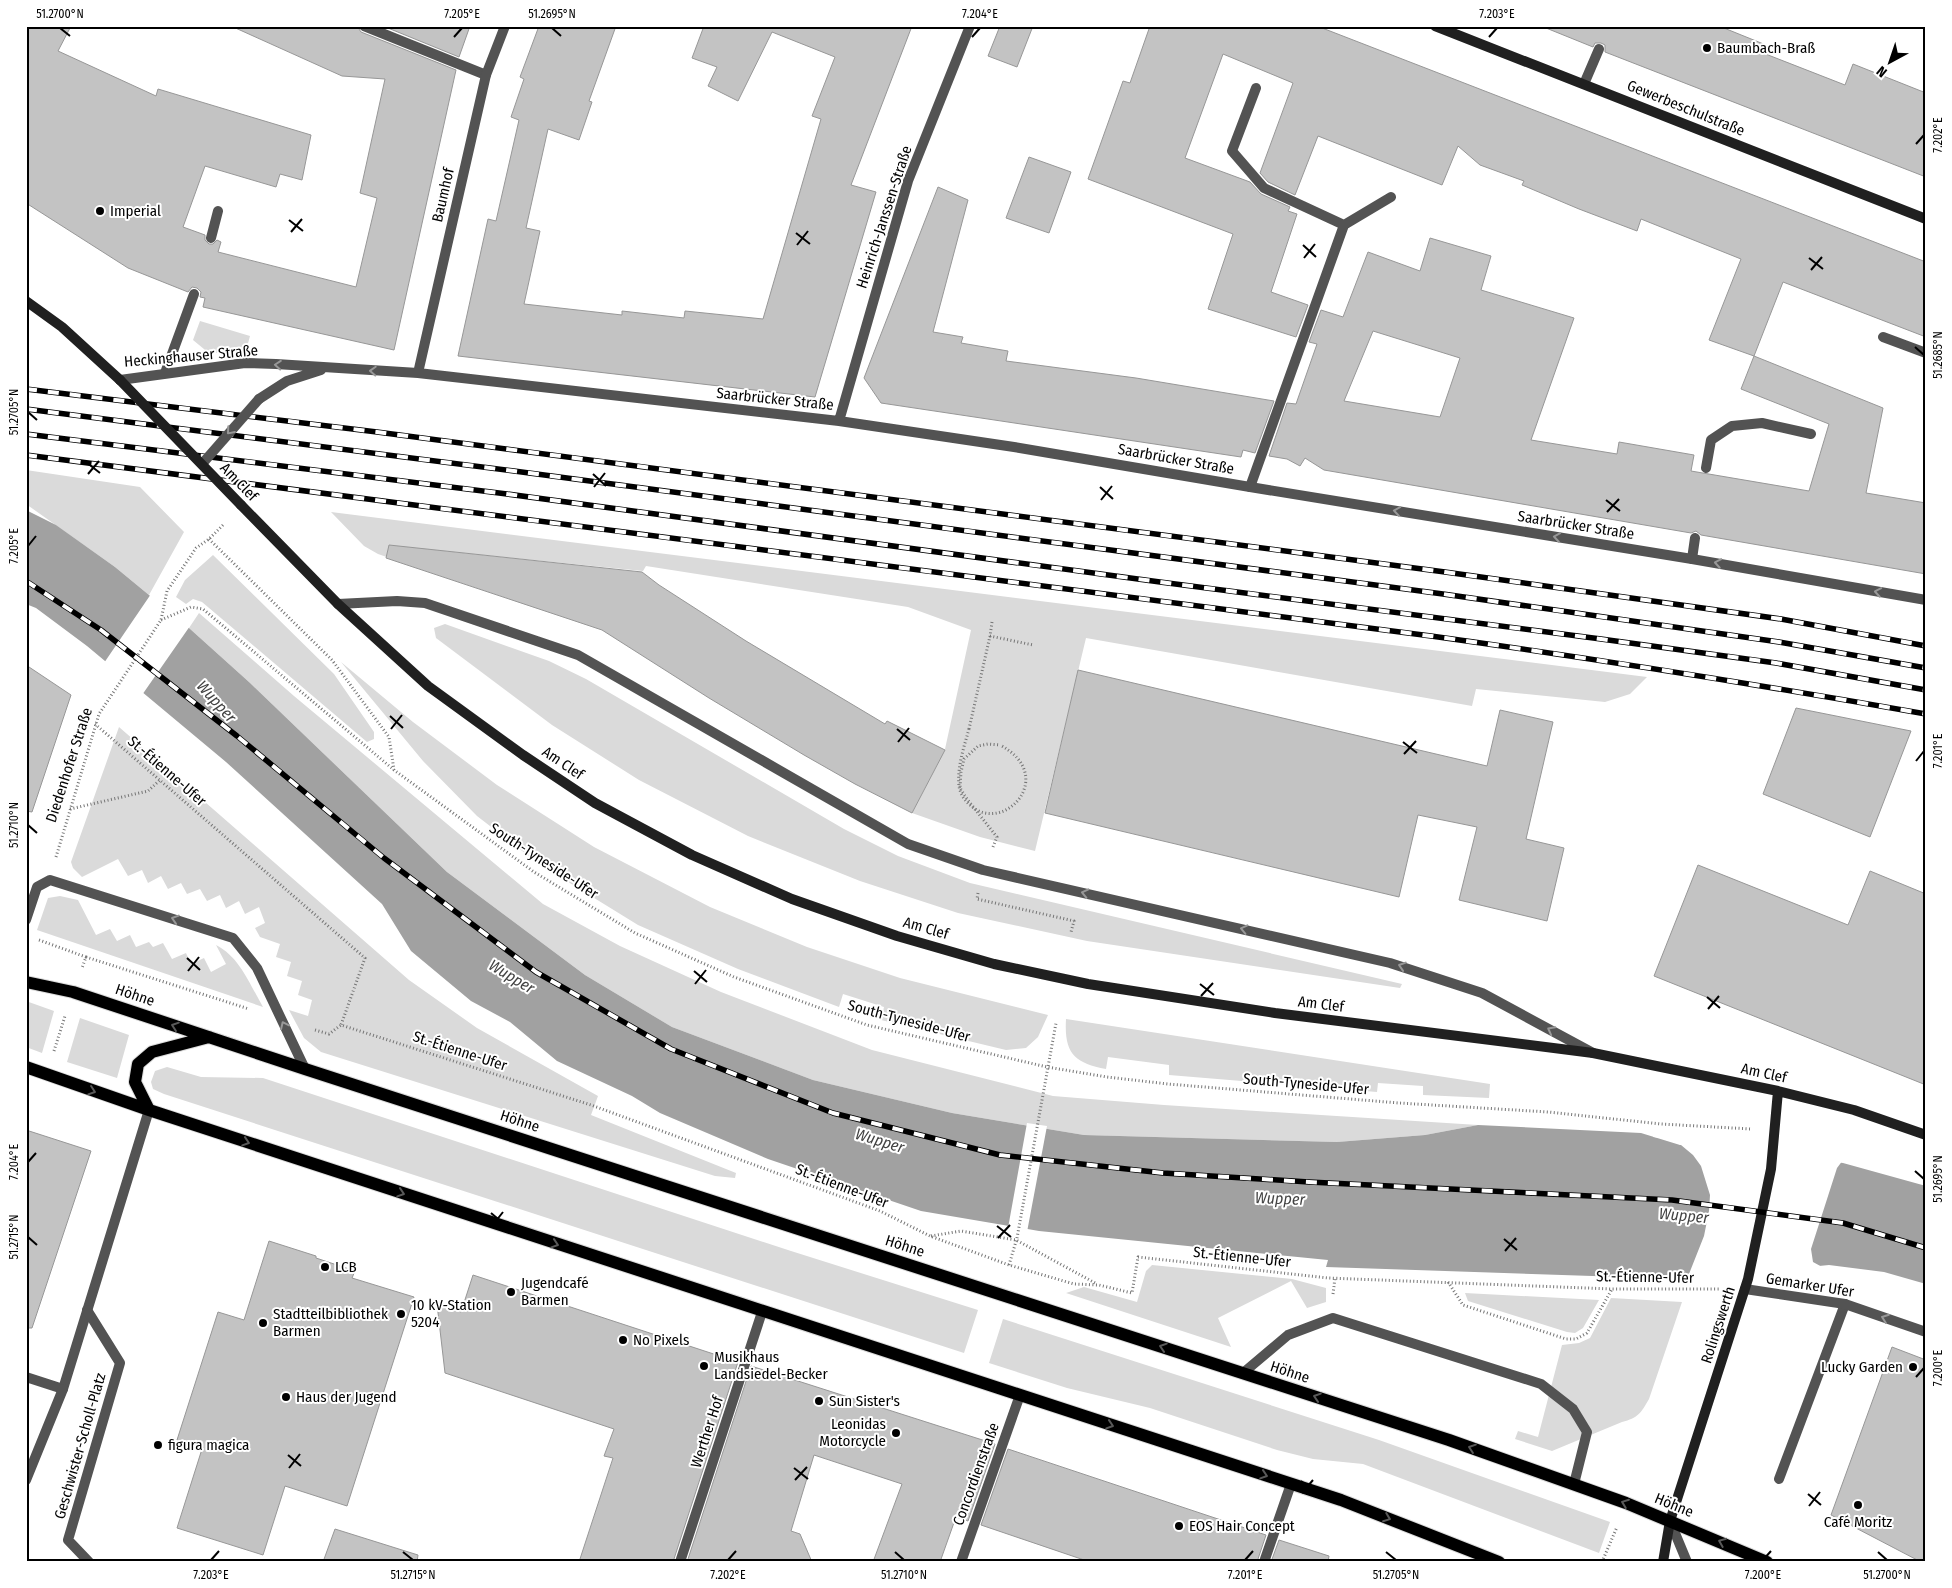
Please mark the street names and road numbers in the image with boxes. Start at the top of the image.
street label: Gewerbeschulstraße [1625,76,1747,140]
street label: Heinrich-Janssen-Straße [852,143,916,291]
street label: Baumhof [428,165,458,224]
street label: Heckinghauser Straße [123,341,259,371]
street label: Saarbrücker Straße [716,384,834,414]
street label: Saarbrücker Straße [1116,440,1236,478]
street label: Am Clef [216,459,263,506]
street label: Saarbrücker Straße [1516,507,1636,543]
street label: Diedenhofer Straße [42,705,96,825]
street label: St.-Étienne-Ufer [124,732,210,810]
street label: Am Clef [539,743,588,784]
street label: South-Tyneside-Ufer [486,819,602,903]
street label: Am Clef [901,913,952,943]
street label: Höhne [113,980,157,1010]
street label: Am Clef [1297,992,1346,1016]
street label: South-Tyneside-Ufer [846,996,973,1046]
street label: St.-Étienne-Ufer [411,1027,510,1075]
street label: Am Clef [1739,1059,1790,1087]
street label: South-Tyneside-Ufer [1242,1070,1370,1099]
street label: Höhne [498,1106,542,1136]
street label: St.-Étienne-Ufer [793,1160,892,1212]
street label: Höhne [883,1231,927,1261]
street label: St.-Étienne-Ufer [1192,1243,1292,1271]
street label: St.-Étienne-Ufer [1596,1267,1695,1287]
street label: Gemarker Ufer [1765,1269,1856,1301]
street label: Rolingswerth [1697,1284,1739,1366]
street label: Höhne [1268,1357,1312,1387]
street label: Geschwister-Scholl-Platz [51,1371,110,1521]
street label: Werther Hof [687,1393,727,1470]
street label: Concordienstraße [949,1420,1003,1528]
street label: Höhne [1652,1489,1696,1521]

